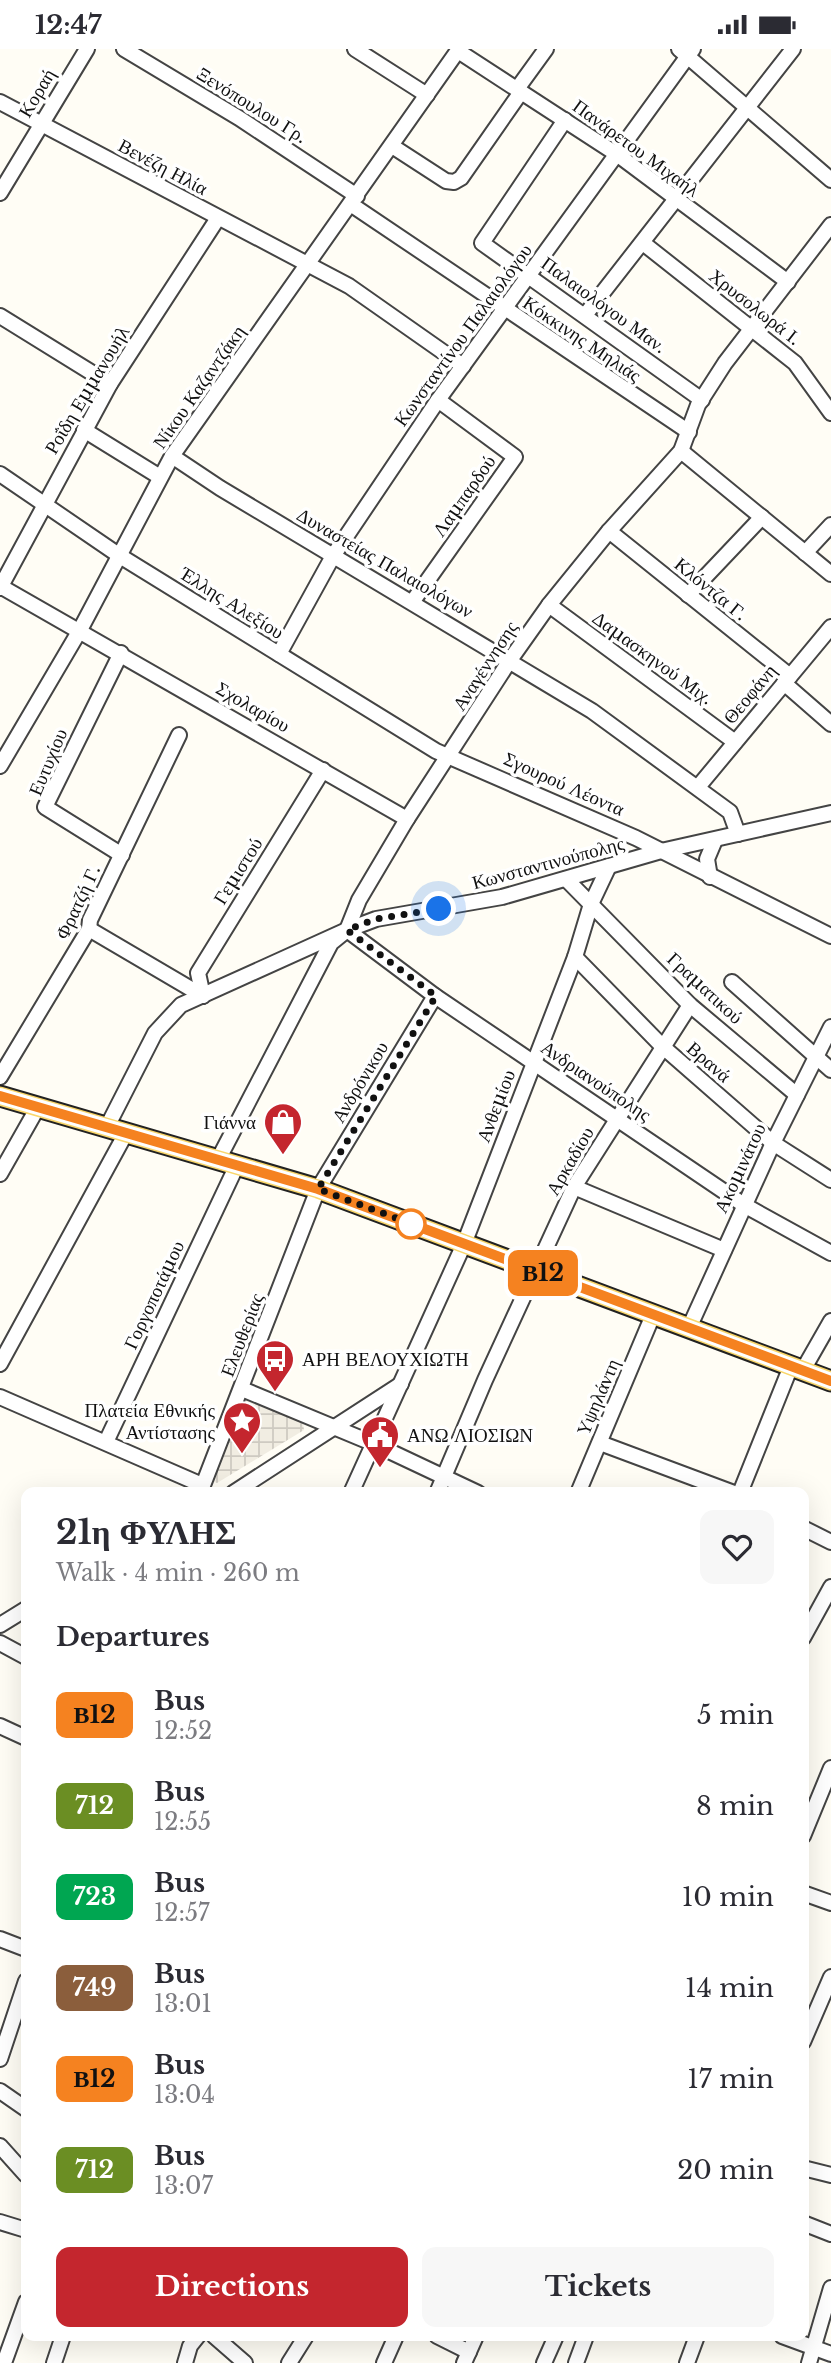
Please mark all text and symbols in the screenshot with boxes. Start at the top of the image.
text: 12:47 [35,9,101,41]
street label: Ξενόπουλου Γρ. [193,62,311,148]
street label: Κοραή [14,65,60,121]
street label: Πανάρετου Μιχαήλ [568,94,704,202]
street label: Βενέζη Ηλία [114,134,212,200]
street label: Κωνσταντίνου Παλαιολόγου [389,239,537,431]
street label: Παλαιολόγου Μαν. [537,252,671,358]
street label: Χρυσολωρά Ι. [704,264,806,350]
street label: Κόκκινης Μηλιάς [519,291,646,387]
street label: Ροΐδη Εμμανουήλ [40,321,135,458]
street label: Νίκου Καζαντζάκη [148,321,250,453]
street label: Λαμπαρδού [428,451,500,541]
street label: Δυναστείας Παλαιολόγων [293,503,478,623]
street label: Κλόντζα Γ. [670,553,752,625]
street label: Έλλης Αλεξίου [175,562,288,644]
street label: Δαμασκηνού Μιχ. [588,606,718,710]
street label: Αναγέννησης [448,617,523,715]
street label: Θεοφάνη [718,660,782,728]
street label: Σχολαρίου [212,677,294,737]
street label: Ευτυχίου [24,725,72,799]
street label: Σγουρού Λέοντα [500,747,628,821]
street label: Κωνσταντινούπολης [469,832,627,894]
street label: Γεμιστού [208,833,268,909]
street label: Φρατζή Γ. [51,861,105,943]
your location [421,891,456,926]
street label: Γραματικού [662,947,748,1029]
street label: Ανδριανούπολης [537,1036,656,1126]
street label: Ανδρόνικου [327,1037,393,1127]
street label: Βρανά [682,1037,736,1087]
street label: Ανθεμίου [472,1067,520,1145]
shop icon: Γιάννα [262,1101,304,1156]
place label: Γιάννα [203,1111,256,1134]
street label: Ακομινάτου [709,1120,771,1216]
street label: Αρκαδίου [541,1123,599,1199]
unlabelled marker [396,1209,426,1239]
street label: Γοργοποτάμου [119,1237,189,1353]
line badge: Β12 [503,1250,583,1296]
text: Β12 [522,1258,564,1287]
street label: Ελευθερίας [216,1290,269,1380]
bus stop icon: ΑΡΗ ΒΕΛΟΥΧΙΩΤΗ [254,1338,296,1393]
place label: ΑΡΗ ΒΕΛΟΥΧΙΩΤΗ [302,1348,469,1371]
street label: Υψηλάντη [572,1355,624,1439]
place label: Πλατεία Εθνικής Αντίστασης [85,1399,215,1444]
place icon: Πλατεία Εθνικής Αντίστασης [221,1400,263,1455]
public building icon: ΑΝΩ ΛΙΟΣΙΩΝ [359,1414,401,1469]
place label: ΑΝΩ ΛΙΟΣΙΩΝ [407,1424,533,1447]
button: heart [700,1510,774,1584]
text: 21η ΦΥΛΗΣ [56,1512,237,1553]
text: Walk · 4 min · 260 m [56,1559,300,1587]
text: Departures [56,1621,210,1653]
text: Bus [154,1685,205,1717]
text: 5 min [697,1699,774,1731]
text: Β12 [73,1700,116,1729]
text: 12:52 [154,1717,212,1745]
text: Bus [154,1776,205,1808]
text: 8 min [696,1790,774,1822]
text: 712 [75,1791,114,1820]
text: 12:55 [154,1808,211,1836]
text: Bus [154,1867,205,1899]
text: 10 min [682,1881,774,1913]
text: 723 [73,1882,116,1911]
text: 12:57 [154,1899,210,1927]
text: Bus [154,1958,205,1990]
text: 14 min [685,1972,774,2004]
text: 749 [72,1973,117,2002]
text: 13:01 [154,1990,212,2018]
text: Bus [154,2049,205,2081]
text: 17 min [687,2063,774,2095]
text: Β12 [73,2064,116,2093]
text: 13:04 [154,2081,215,2109]
text: Bus [154,2140,205,2172]
text: 20 min [677,2154,774,2186]
text: 712 [75,2155,114,2184]
text: 13:07 [154,2172,213,2200]
button: Directions [56,2247,408,2327]
button: Tickets [422,2247,774,2327]

